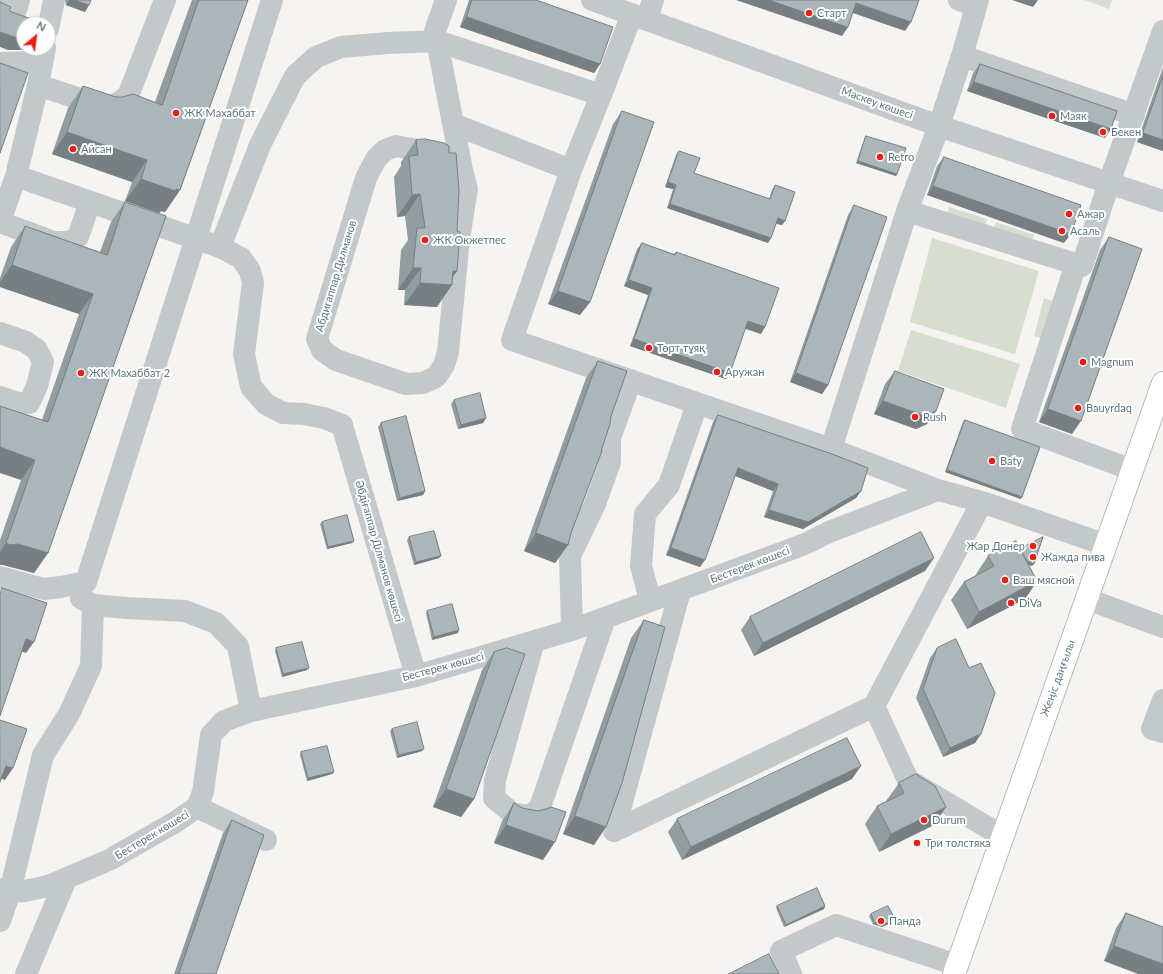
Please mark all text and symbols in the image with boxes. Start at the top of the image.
place label: Старт [817,6,847,20]
marker: Старт [804,8,814,18]
north arrow [16,16,56,56]
text: N [35,18,48,34]
street label: Мәскеу көшесі [839,84,915,122]
place label: ЖК Махаббат [184,106,256,120]
marker: ЖК Махаббат [171,108,181,118]
place label: Маяк [1060,109,1087,123]
marker: Маяк [1047,111,1057,121]
place label: Бекен [1111,125,1141,139]
marker: Бекен [1098,127,1108,137]
place label: Айсан [81,142,112,156]
marker: Айсан [68,144,78,154]
place label: Retro [888,150,914,164]
marker: Retro [875,152,885,162]
place label: Ажар [1077,207,1105,221]
marker: Ажар [1064,209,1074,219]
street label: Абдигаппар Дилманов [313,219,359,333]
place label: Асаль [1070,224,1100,238]
marker: Асаль [1057,226,1067,236]
place label: ЖК Окжетпес [433,233,506,247]
marker: ЖК Окжетпес [420,235,430,245]
place label: Төрт тұяқ [657,341,706,355]
marker: Төрт тұяқ [644,343,654,353]
place label: Magnum [1091,355,1134,369]
marker: Magnum [1078,357,1088,367]
place label: Аружан [725,365,764,379]
place label: ЖК Махаббат 2 [89,366,170,380]
marker: Аружан [712,367,722,377]
marker: ЖК Махаббат 2 [76,368,86,378]
place label: Bauyrdaq [1086,401,1132,415]
marker: Bauyrdaq [1073,403,1083,413]
place label: Rush [923,410,947,424]
marker: Rush [910,412,920,422]
place label: Baty [1000,454,1022,468]
marker: Baty [987,456,997,466]
street label: Әбдіғаппар Ділманов көшесі [352,479,406,623]
place label: Жар Донер [967,539,1025,553]
marker: Жар Донер [1028,541,1038,551]
street label: Бестерек көшесі [708,544,792,586]
place label: Жажда пива [1041,550,1105,564]
marker: Жажда пива [1028,552,1038,562]
place label: Ваш мясной [1013,573,1075,587]
marker: Ваш мясной [1000,575,1010,585]
place label: DiVa [1019,596,1042,610]
marker: DiVa [1006,598,1016,608]
street label: Жеңіс даңғылы [1038,638,1078,718]
street label: Бестерек көшесі [401,650,485,684]
street label: Бестерек көшесі [113,808,191,862]
place label: Durum [932,813,966,827]
marker: Durum [919,815,929,825]
place label: Три толстяка [925,836,991,850]
marker: Три толстяка [912,838,922,848]
place label: Панда [889,914,921,928]
marker: Панда [876,916,886,926]

